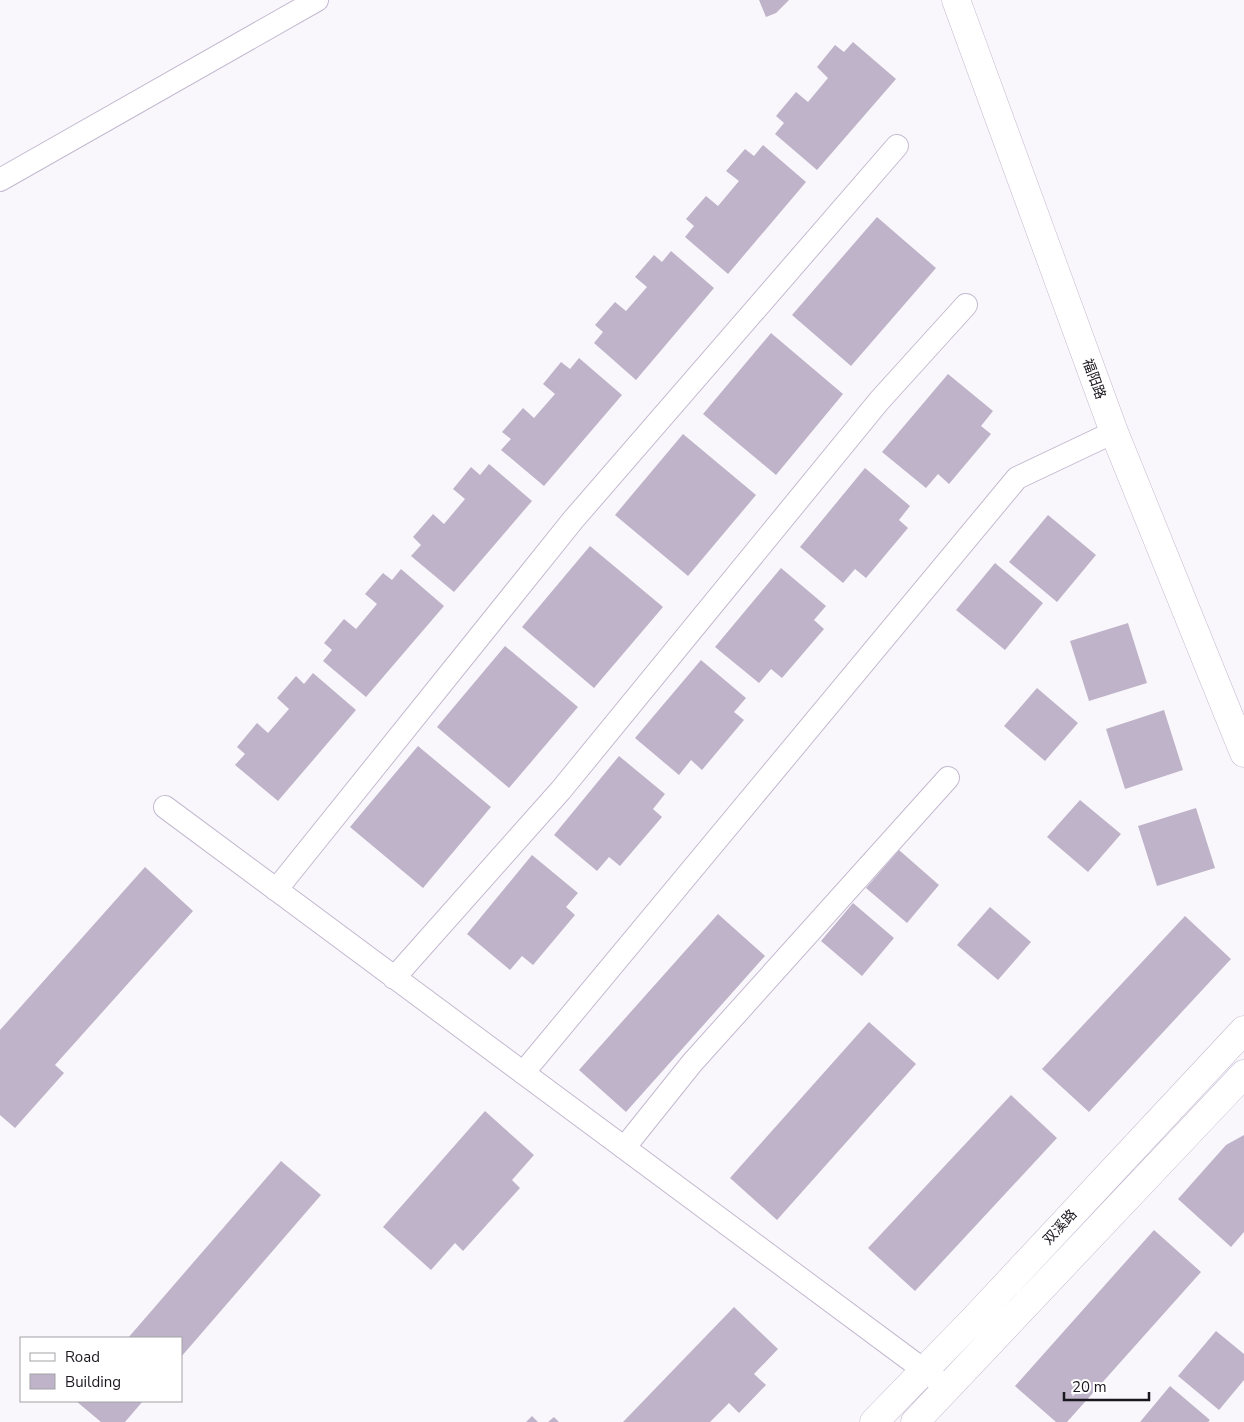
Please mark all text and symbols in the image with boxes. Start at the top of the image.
street label: 福阳路 [1078,356,1110,402]
street label: 双溪路 [1039,1205,1081,1249]
legend [20,1337,182,1402]
text: Road [65,1347,100,1367]
scale bar [1064,1370,1149,1402]
text: Building [65,1372,121,1392]
text: 20 m [1072,1377,1107,1397]

